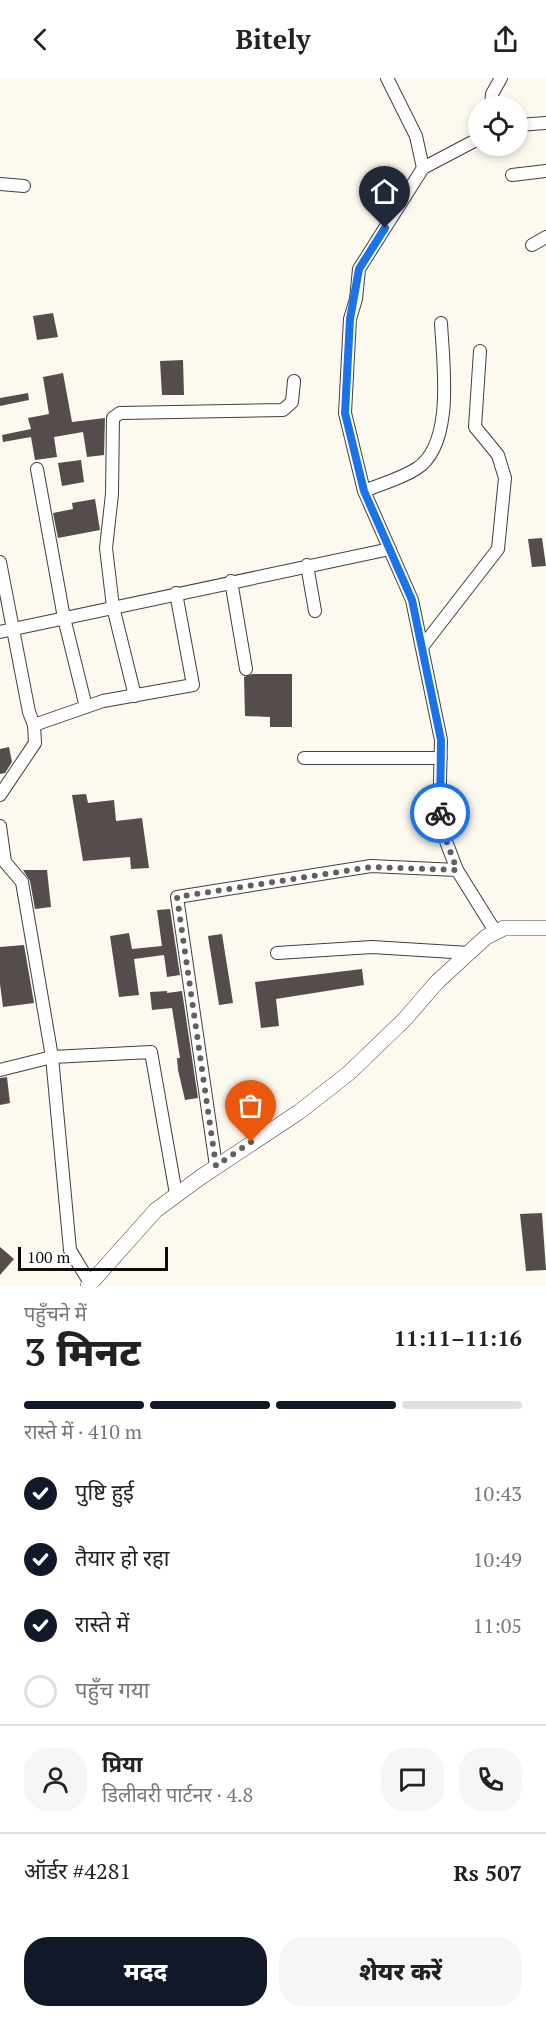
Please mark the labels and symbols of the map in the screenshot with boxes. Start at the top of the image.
pin [359,166,410,228]
courier [410,783,470,843]
pin [225,1080,276,1142]
scale bar [18,1244,168,1272]

